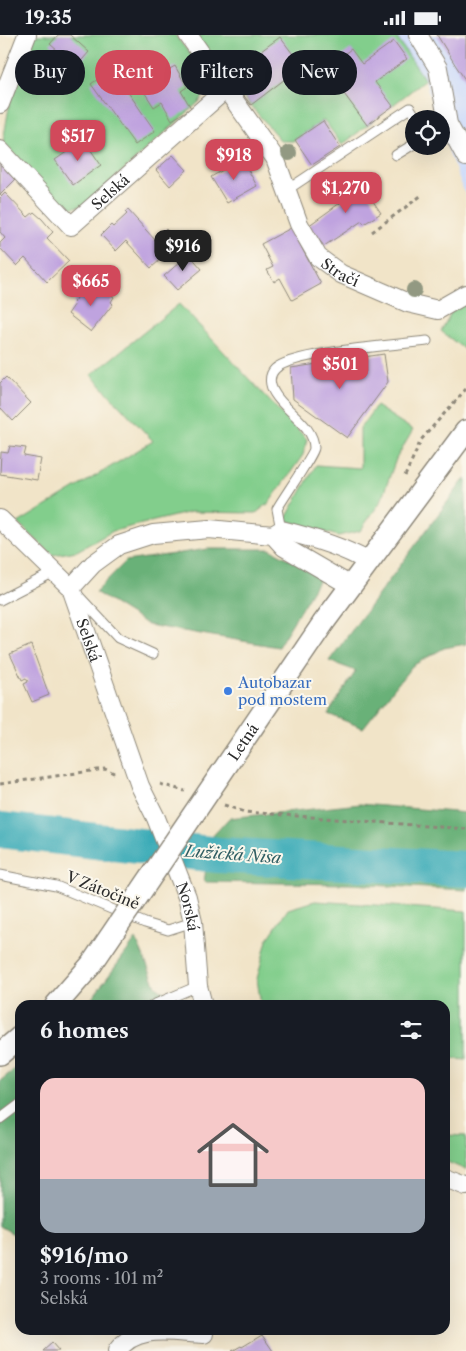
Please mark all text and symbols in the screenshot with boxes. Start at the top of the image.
text: 19:35 [25,6,72,29]
chip: Buy [15,50,85,95]
chip: Rent [95,50,171,95]
chip: Filters [181,50,272,95]
chip: New [282,50,357,95]
map controls [405,110,450,155]
button: locate [405,110,450,155]
pin: $517 [48,119,108,162]
text: $517 [61,126,95,146]
pin: $918 [204,139,264,181]
text: $918 [216,145,252,165]
street label: Selská [87,170,133,213]
pin: $1,270 [305,171,387,214]
text: $1,270 [322,178,370,198]
pin: $916 [153,229,213,272]
text: $916 [165,236,201,256]
street label: Stračí [318,253,363,290]
pin: $665 [61,265,121,307]
text: $665 [73,271,109,291]
pin: $501 [310,347,370,390]
text: $501 [322,354,358,374]
street label: Selská [73,616,105,664]
place label: Autobazar pod mostem [237,673,327,709]
marker: Autobazar pod mostem [222,685,234,697]
street label: Letná [223,719,262,764]
water label: Lužická Nisa [182,841,282,867]
street label: V Zátočině [63,866,142,913]
street label: Norská [172,879,203,932]
icon: filters [397,1016,425,1044]
text: 6 homes [40,1018,129,1043]
icon: home [188,1110,278,1200]
text: $916/mo [40,1243,128,1268]
text: 3 rooms · 101 m² [40,1268,163,1288]
text: Selská [40,1288,88,1308]

